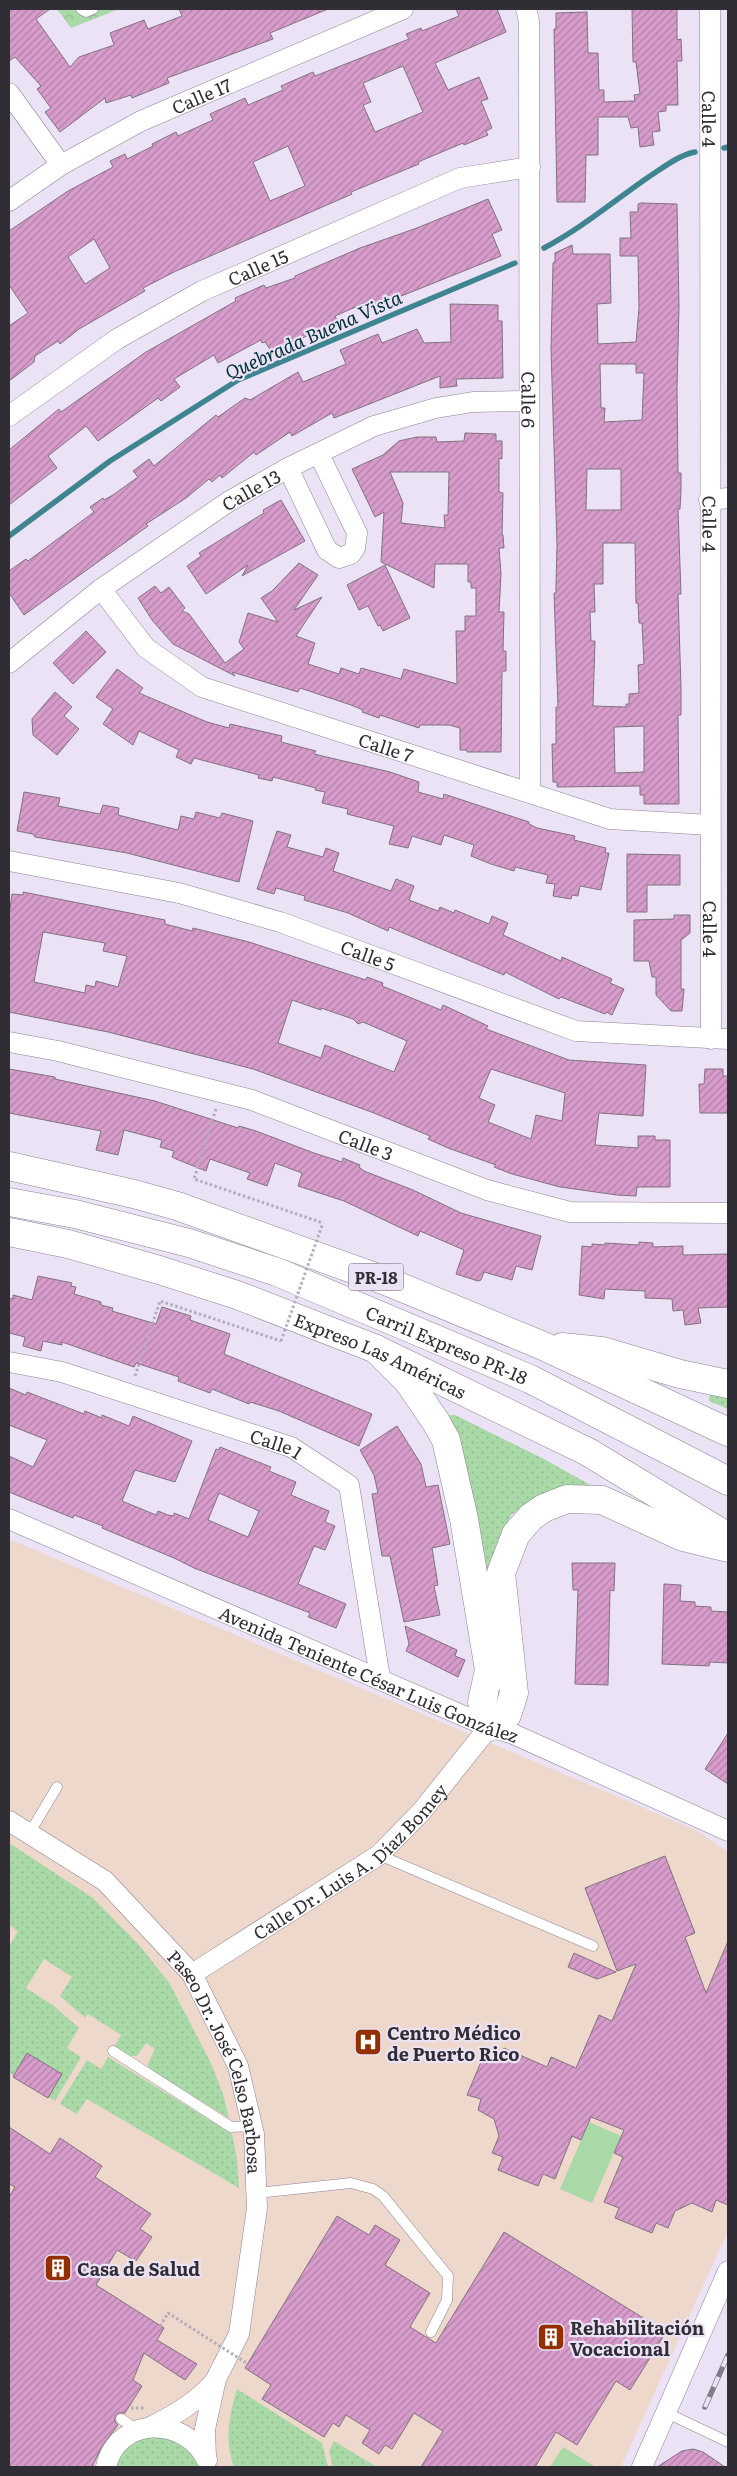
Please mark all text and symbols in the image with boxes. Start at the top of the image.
street label: Calle 17 [167,70,235,120]
street label: Calle 4 [697,91,724,148]
street label: Calle 15 [223,242,292,292]
water label: Quebrada Buena Vista [220,282,406,386]
street label: Calle 6 [516,371,543,428]
street label: Calle 13 [216,462,285,517]
street label: Calle 4 [697,496,724,553]
street label: Calle 7 [355,725,417,768]
street label: Calle 4 [697,901,724,958]
street label: Calle 5 [337,932,399,977]
street label: Calle 3 [335,1121,397,1166]
road number: PR-18 [348,1264,404,1290]
street label: Carril Expreso PR-18 [362,1298,532,1390]
street label: Expreso Las Américas [290,1305,471,1404]
street label: Calle 1 [247,1421,309,1465]
street label: Avenida Teniente César Luis González [215,1598,524,1749]
street label: Calle Dr. Luis A. Díaz Bomey [247,1776,453,1946]
street label: Paseo Dr. José Celso Barbosa [162,1943,269,2175]
place label: Centro Médico de Puerto Rico [387,2019,521,2067]
hospital icon: Centro Médico de Puerto Rico [353,2027,383,2057]
building icon: Casa de Salud [43,2253,73,2283]
place label: Casa de Salud [77,2255,200,2282]
place label: Rehabilitación Vocacional [570,2314,705,2362]
building icon: Rehabilitación Vocacional [536,2322,566,2352]

